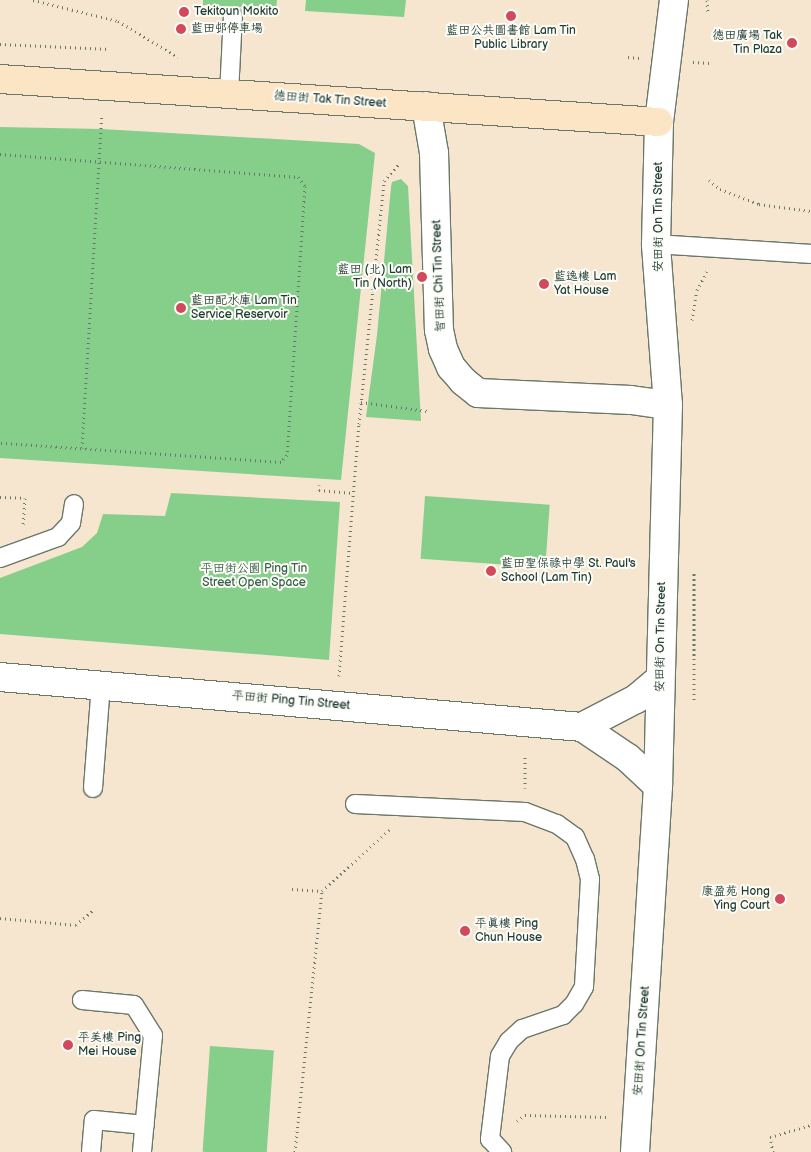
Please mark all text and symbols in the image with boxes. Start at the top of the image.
place label: Tekitoun Mokito [194,5,278,19]
marker: Tekitoun Mokito [178,6,190,18]
marker: 藍田公共圖書館 Lam Tin Public Library [505,10,517,22]
place label: 藍田邨停車場 [191,22,263,36]
marker: 藍田邨停車場 [175,23,187,35]
place label: 藍田公共圖書館 Lam Tin Public Library [446,24,576,52]
place label: 德田廣場 Tak Tin Plaza [712,29,782,57]
marker: 德田廣場 Tak Tin Plaza [786,37,798,49]
street label: 德田街 Tak Tin Street [273,89,387,111]
street label: 安田街 On Tin Street [652,162,666,272]
street label: 智田街 Chi Tin Street [430,219,448,333]
place label: 藍田 (北) Lam Tin (North) [337,263,412,291]
place label: 藍逸樓 Lam Yat House [554,270,616,298]
marker: 藍田 (北) Lam Tin (North) [416,271,428,283]
marker: 藍逸樓 Lam Yat House [538,278,550,290]
place label: 藍田配水庫 Lam Tin Service Reservoir [191,294,297,322]
marker: 藍田配水庫 Lam Tin Service Reservoir [175,302,187,314]
place label: 藍田聖保祿中學 St. Paul's School (Lam Tin) [501,557,636,585]
park label: 平田街公園 Ping Tin Street Open Space [201,562,307,590]
marker: 藍田聖保祿中學 St. Paul's School (Lam Tin) [485,565,497,577]
street label: 安田街 On Tin Street [653,581,669,693]
street label: 平田街 Ping Tin Street [231,689,351,713]
place label: 康盈苑 Hong Ying Court [701,885,770,913]
marker: 康盈苑 Hong Ying Court [774,893,786,905]
place label: 平真樓 Ping Chun House [475,917,542,945]
marker: 平真樓 Ping Chun House [459,925,471,937]
street label: 安田街 On Tin Street [631,985,653,1097]
place label: 平美樓 Ping Mei House [78,1031,141,1059]
marker: 平美樓 Ping Mei House [62,1039,74,1051]

